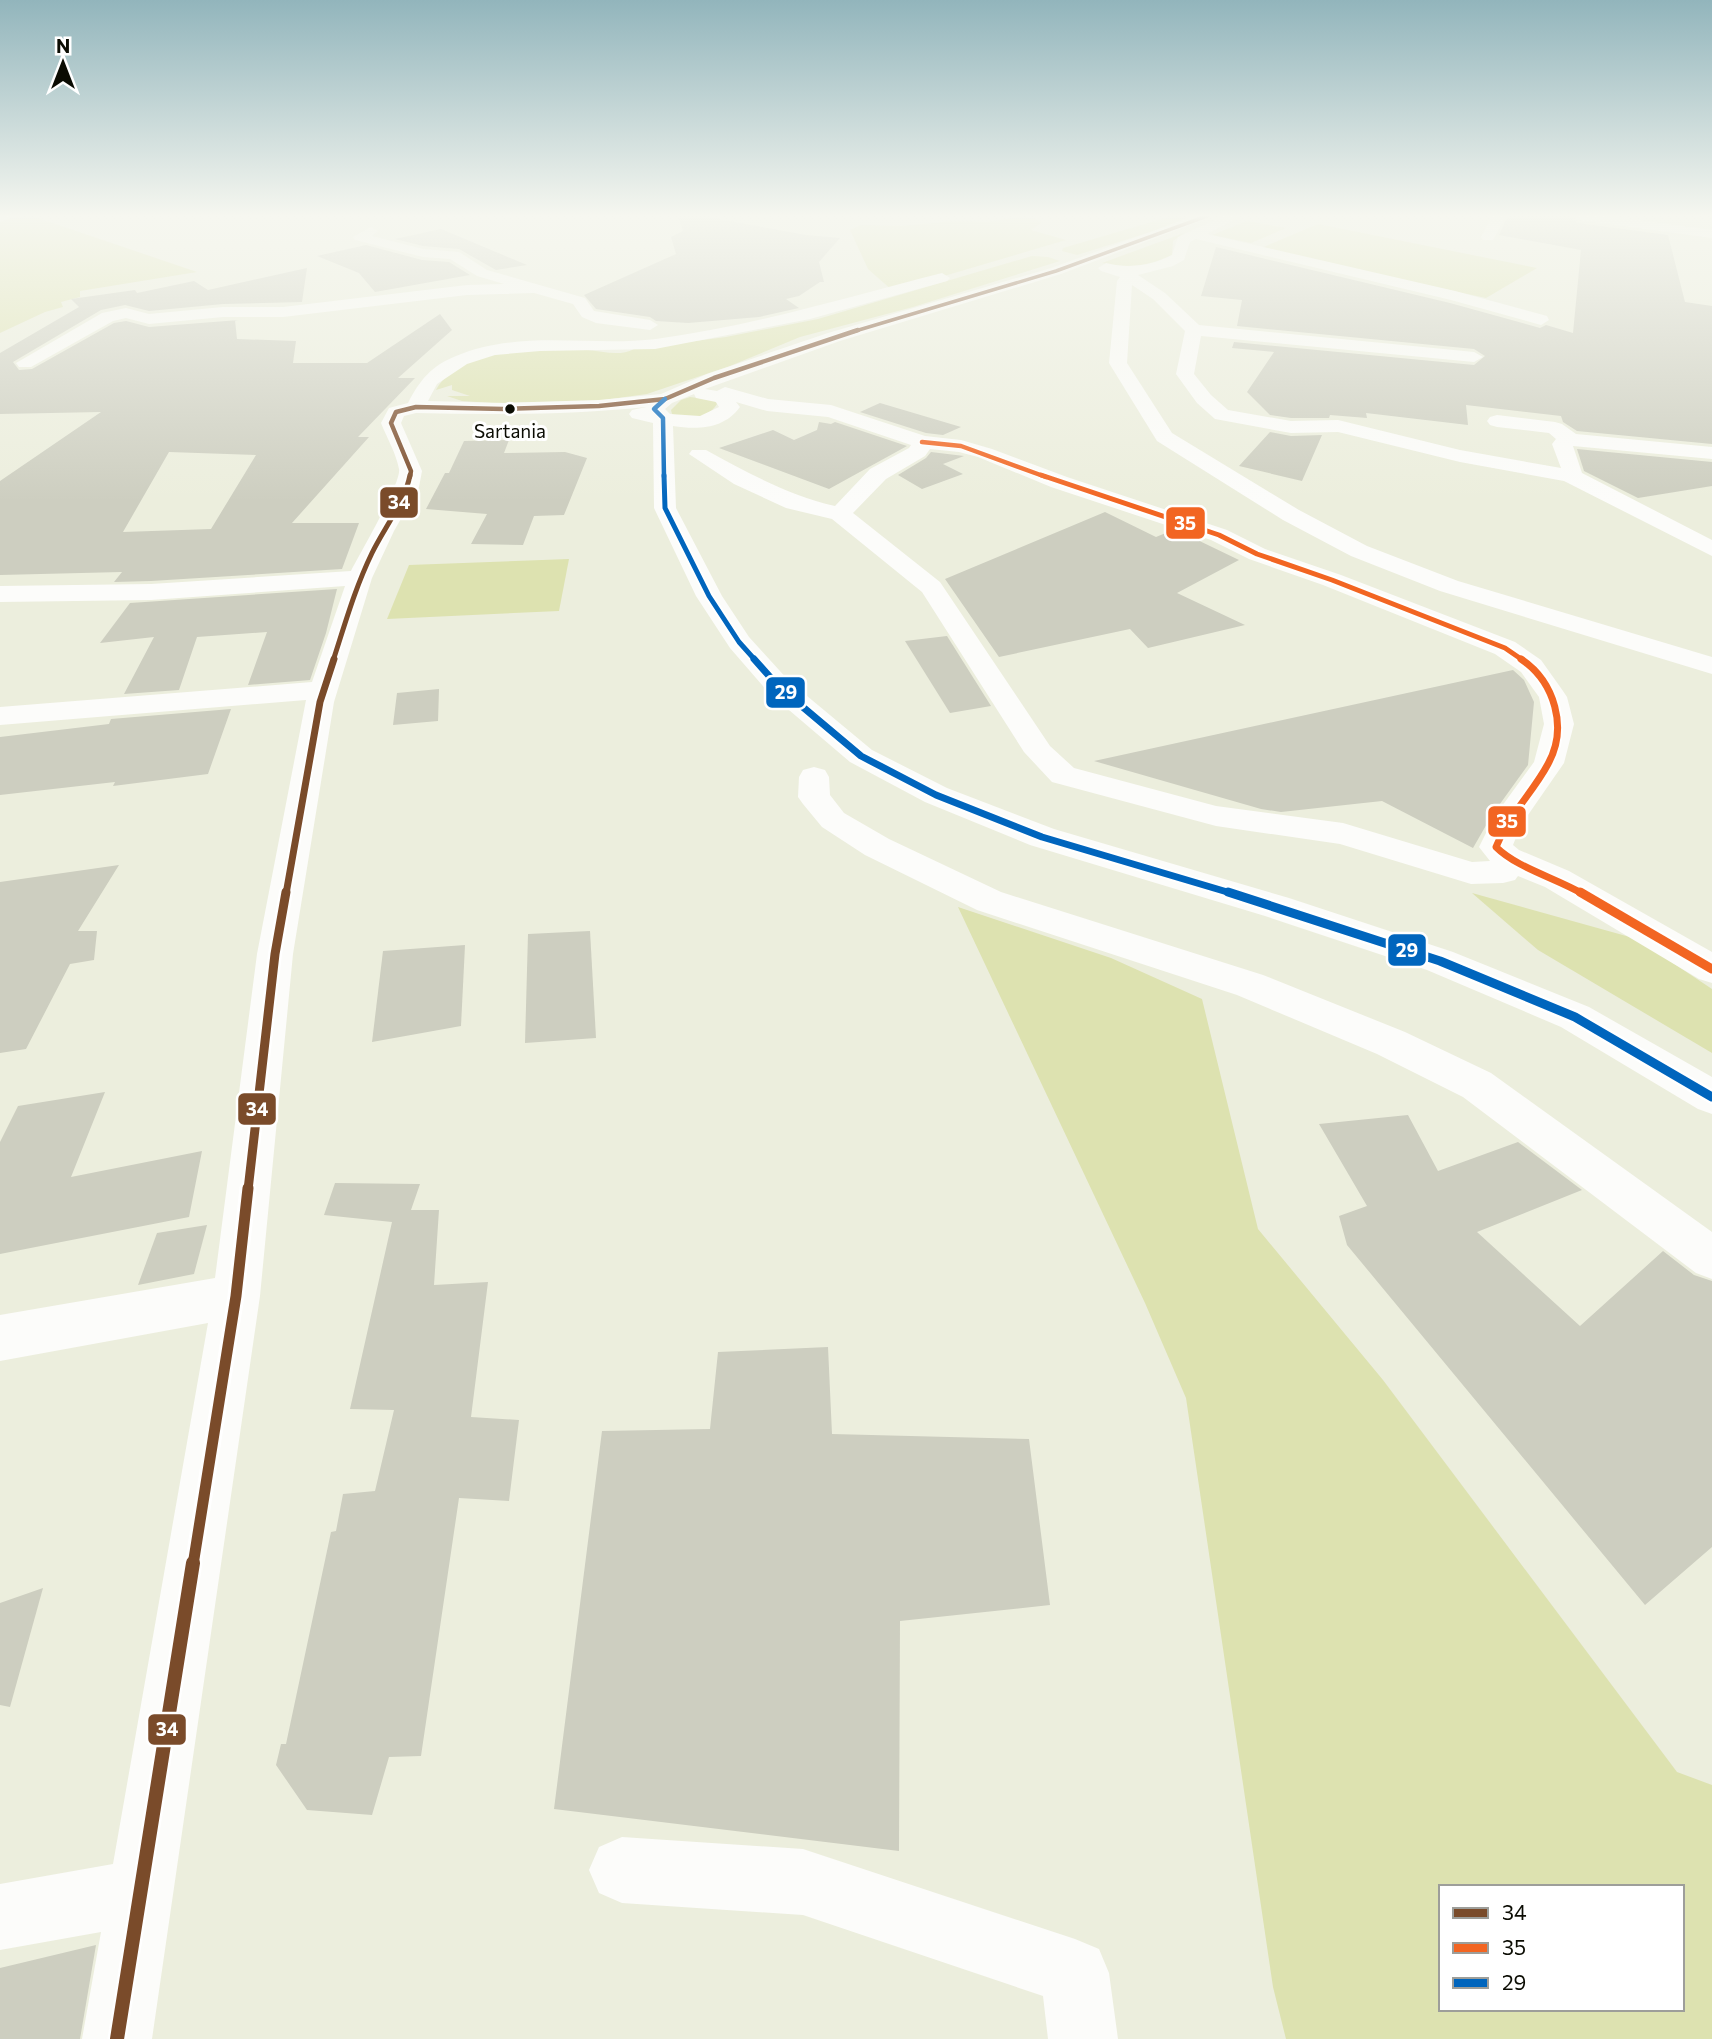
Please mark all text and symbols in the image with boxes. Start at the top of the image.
north arrow [28,28,98,98]
text: N [56,34,70,57]
marker: Sartania [503,402,517,416]
place label: Sartania [474,419,546,442]
line badge: 34 [379,486,419,519]
text: 34 [388,490,411,513]
line badge: 35 [1165,506,1206,540]
text: 35 [1174,511,1196,534]
line badge: 29 [765,676,806,709]
text: 29 [775,680,797,703]
line badge: 35 [1487,805,1527,838]
text: 35 [1496,809,1518,832]
line badge: 29 [1387,933,1427,967]
text: 29 [1396,938,1418,961]
line badge: 34 [237,1092,277,1126]
text: 34 [246,1097,269,1120]
line badge: 34 [147,1713,187,1746]
text: 34 [156,1717,179,1740]
legend [1439,1885,1684,2011]
text: 34 [1502,1899,1527,1924]
text: 35 [1502,1934,1526,1959]
text: 29 [1502,1969,1526,1994]

